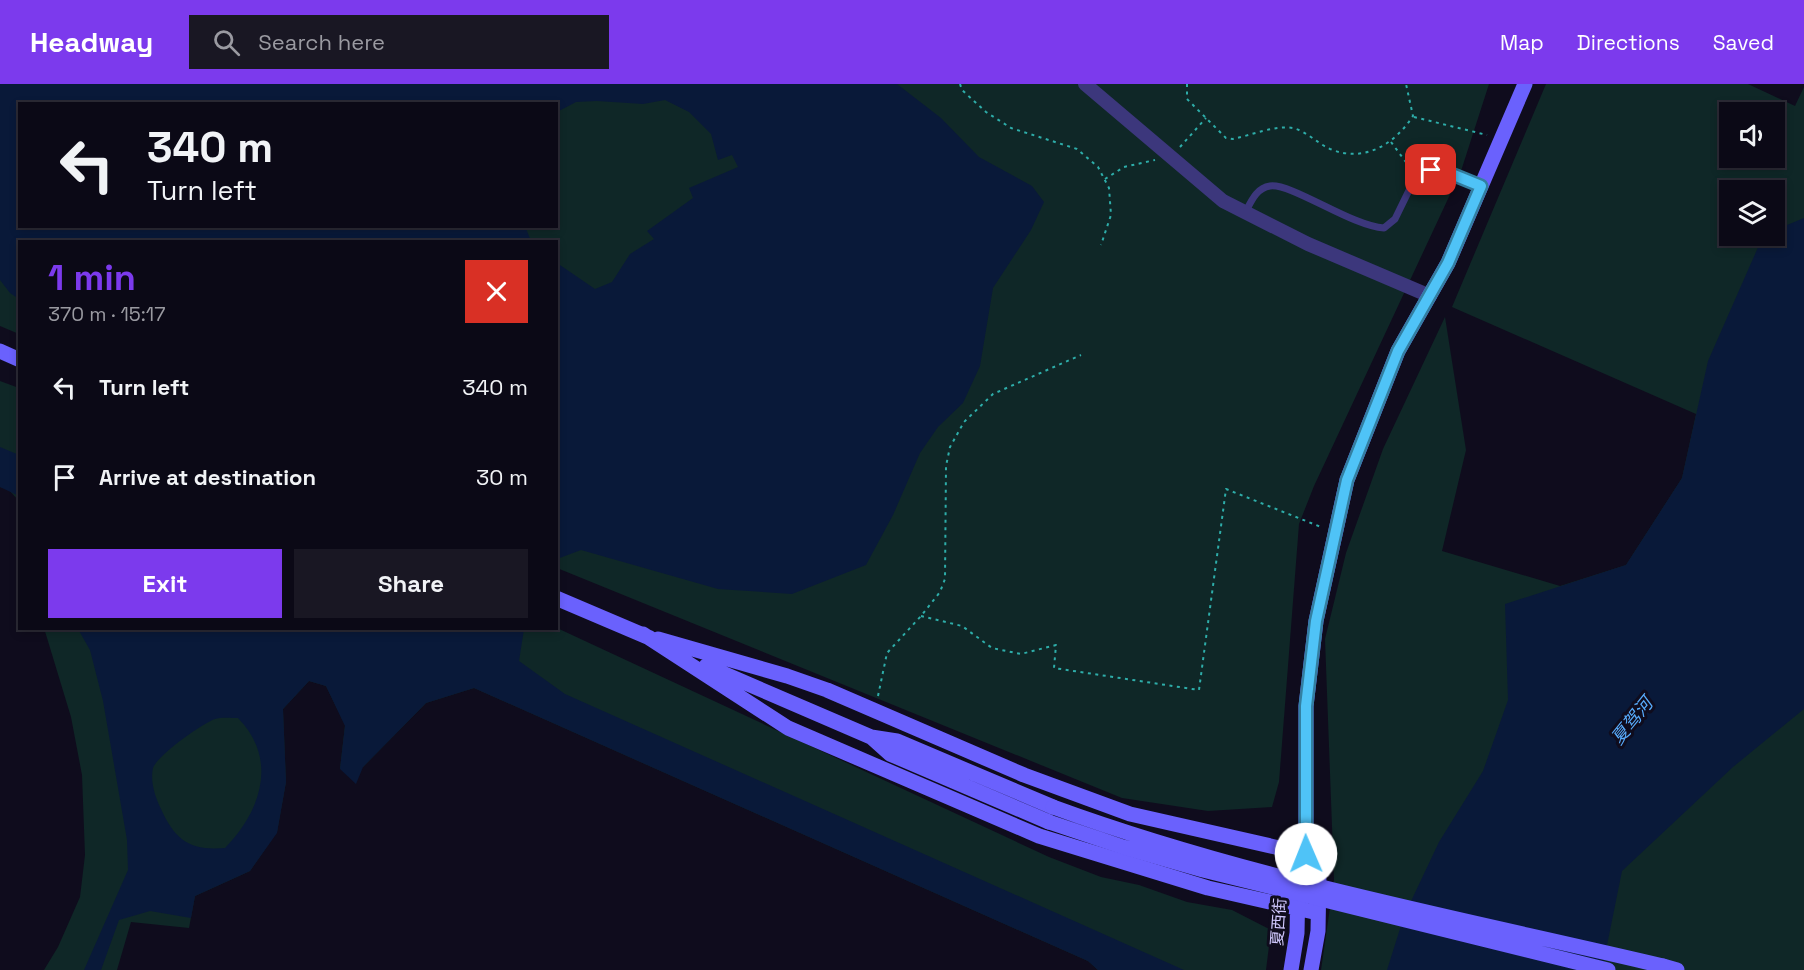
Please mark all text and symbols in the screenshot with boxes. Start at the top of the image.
search box [189,15,609,69]
text: Headway [30,24,153,60]
icon: search [210,26,243,59]
text: Search here [258,28,385,56]
text: Map [1500,29,1544,56]
text: Directions [1577,29,1680,56]
text: Saved [1713,29,1774,56]
map controls [1719,102,1785,246]
button: sound [1719,102,1785,168]
text: 340 m [147,121,273,174]
icon: left [48,126,126,204]
pin [1405,144,1456,195]
icon: arrive [1414,153,1447,186]
text: Turn left [147,173,257,208]
button: layers [1719,180,1785,246]
text: 1 min [48,255,136,301]
button: close [465,260,528,323]
text: 370 m · 15:17 [48,301,165,327]
icon: left [48,371,81,404]
text: Turn left [99,373,189,401]
text: 340 m [462,373,528,401]
icon: arrive [48,461,81,494]
text: Arrive at destination [99,463,316,491]
text: 30 m [476,463,528,491]
button: Exit [48,549,282,618]
button: Share [294,549,528,618]
water label: 夏驾河 [1606,690,1659,749]
position arrow [1274,822,1338,886]
street label: 夏西街 [1266,897,1291,947]

